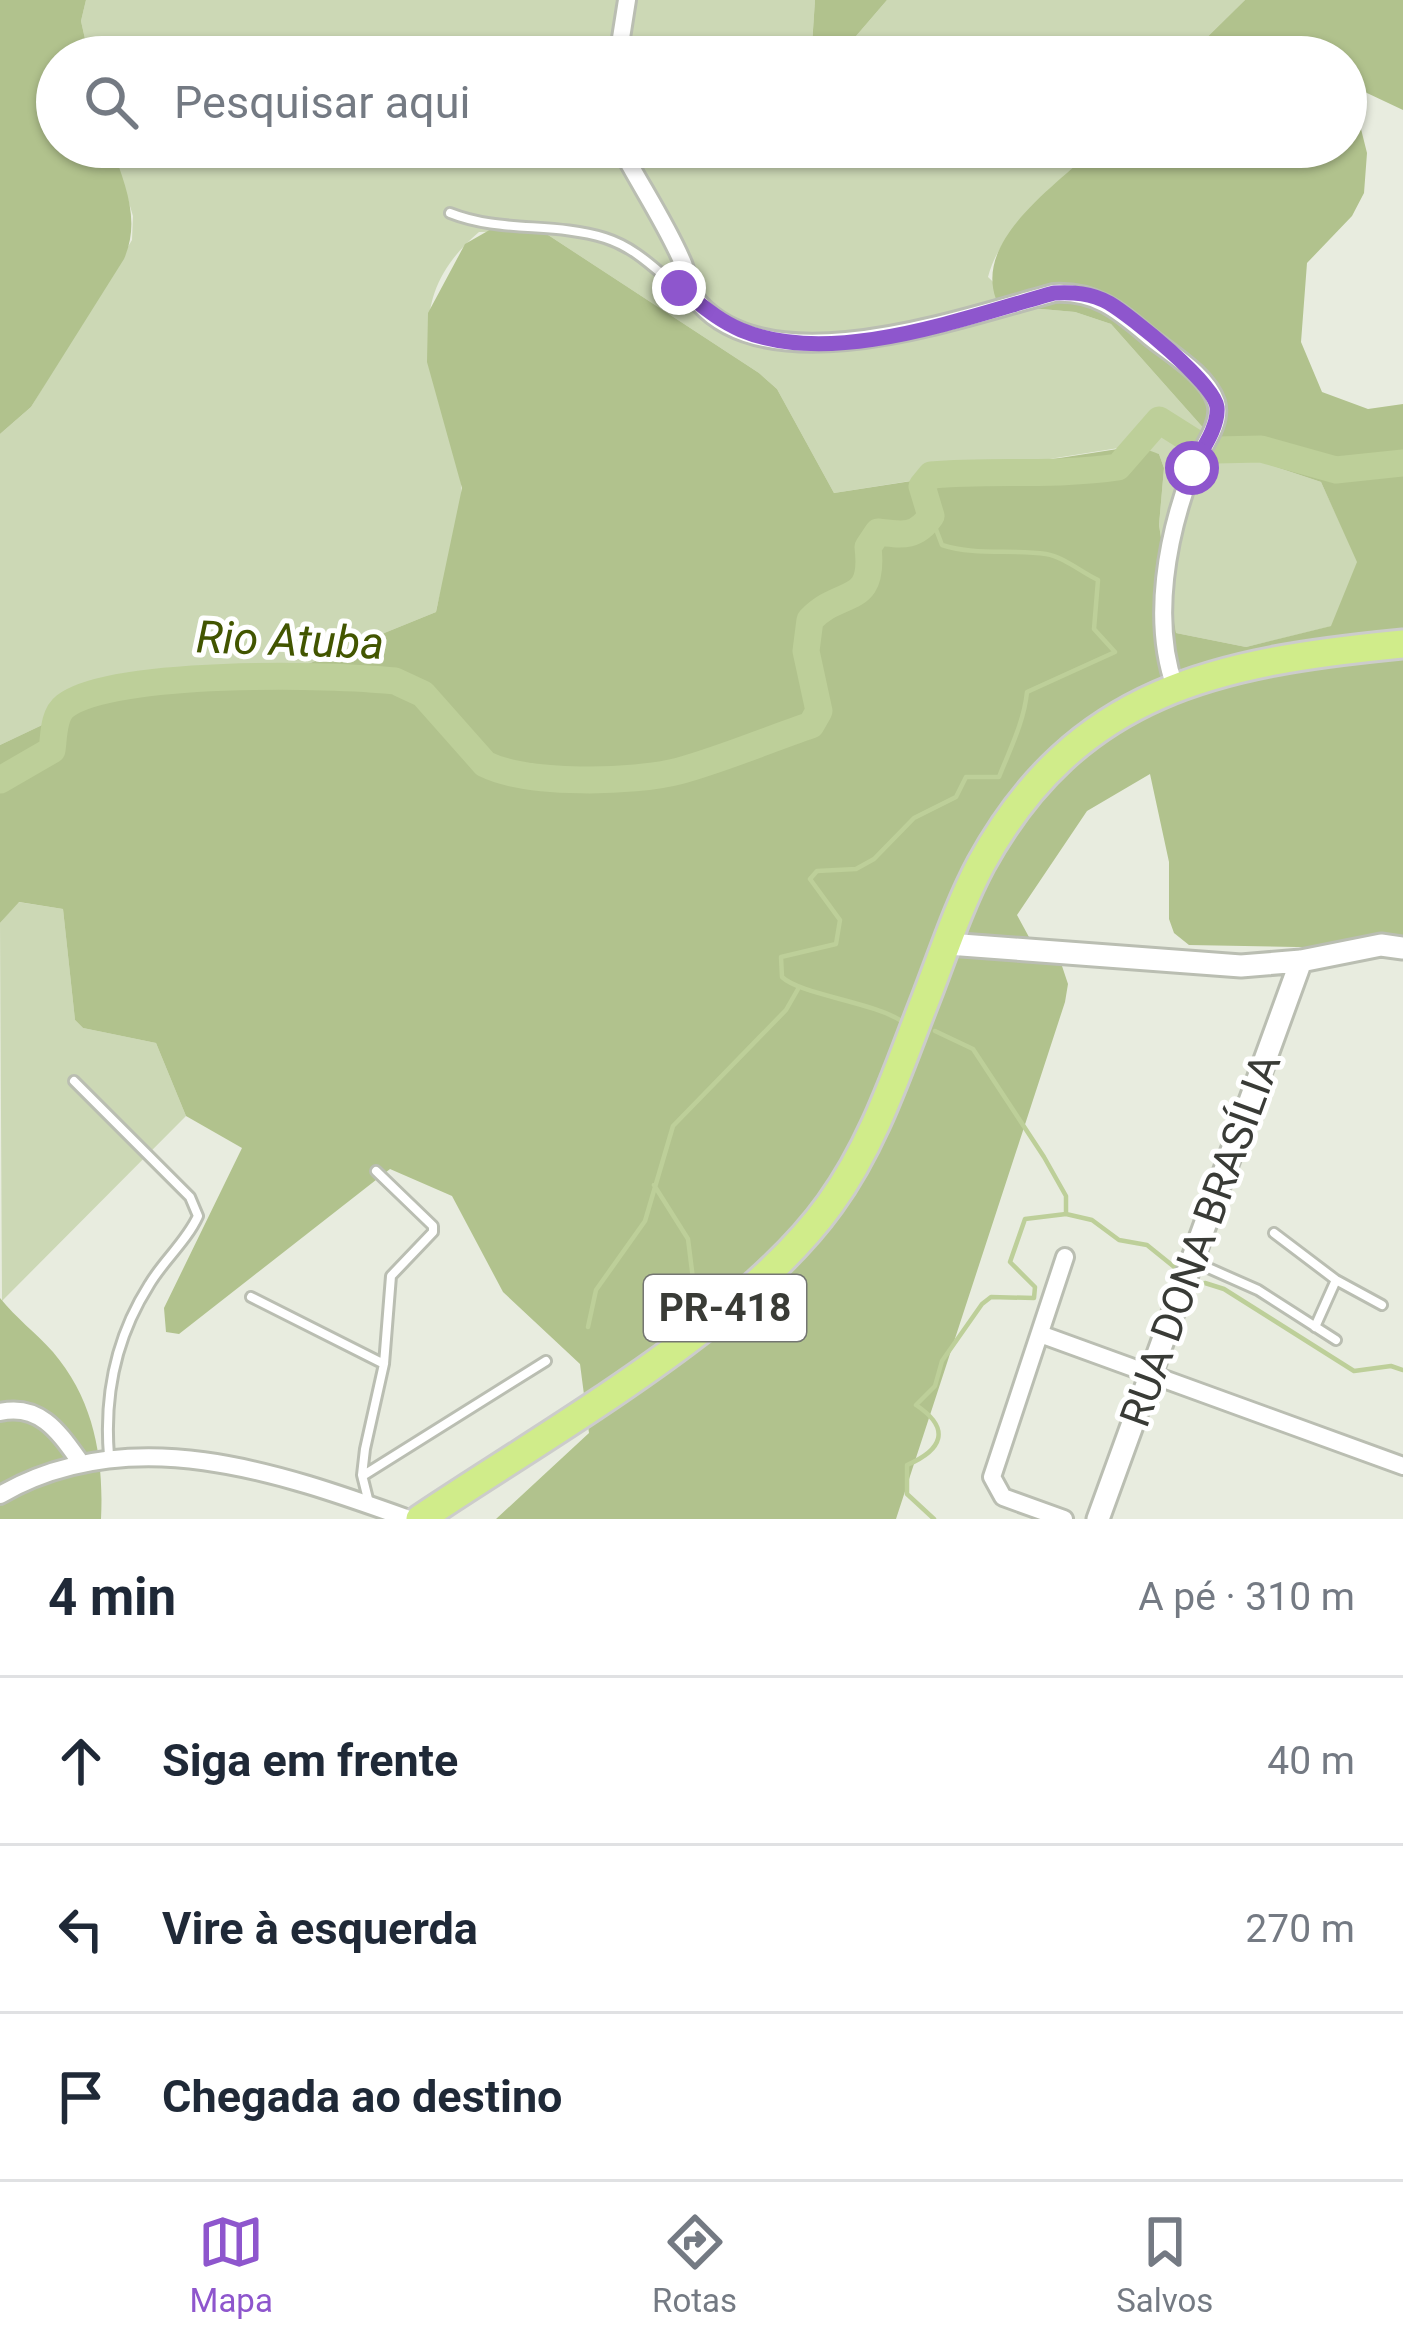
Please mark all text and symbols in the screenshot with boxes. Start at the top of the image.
search box [36,36,1367,168]
icon: search [78,69,144,135]
text: Pesquisar aqui [174,76,470,129]
route end [652,261,706,315]
route start [1165,441,1219,495]
water label: Rio Atuba [195,610,385,670]
street label: RUA DONA BRASÍLIA [1110,1047,1290,1433]
road number: PR-418 [644,1275,806,1341]
text: 4 min [48,1568,176,1627]
text: A pé · 310 m [1138,1574,1355,1620]
icon: ahead [48,1728,114,1794]
text: Siga em frente [162,1734,458,1787]
text: 40 m [1267,1738,1355,1784]
icon: left [48,1896,114,1962]
text: Vire à esquerda [162,1902,478,1955]
text: 270 m [1245,1906,1355,1952]
icon: arrive [48,2064,114,2130]
text: Chegada ao destino [162,2070,563,2123]
tab: Mapa [190,2209,273,2320]
tab: Rotas [652,2209,737,2320]
tab: Salvos [1116,2209,1213,2320]

